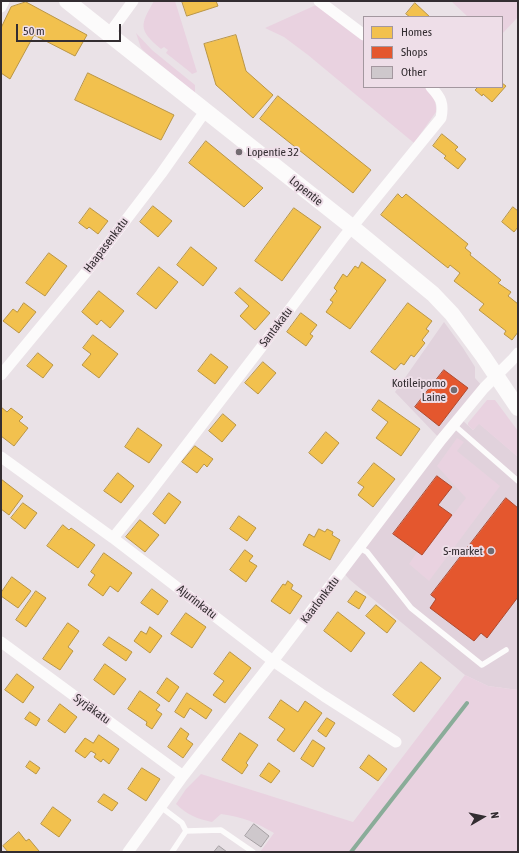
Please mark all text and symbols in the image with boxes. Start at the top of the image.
scale bar [18,16,123,42]
legend [363,16,503,88]
text: 50 m [23,24,45,38]
text: Homes [401,25,432,39]
text: Shops [401,45,427,59]
text: Other [401,65,426,79]
place label: Lopentie 32 [247,145,299,159]
marker: Lopentie 32 [234,147,244,157]
street label: Lopentie [286,173,326,209]
street label: Haapasenkatu [81,215,131,275]
street label: Santakatu [257,304,295,350]
place label: Kotileipomo Laine [392,376,446,404]
marker: Kotileipomo Laine [449,385,459,395]
place label: S-market [443,544,483,558]
marker: S-market [486,546,496,556]
street label: Kaarlonkatu [298,574,342,626]
street label: Ajurinkatu [174,582,220,622]
street label: Syrjäkatu [71,691,113,727]
north arrow [463,797,503,837]
text: N [488,811,501,819]

